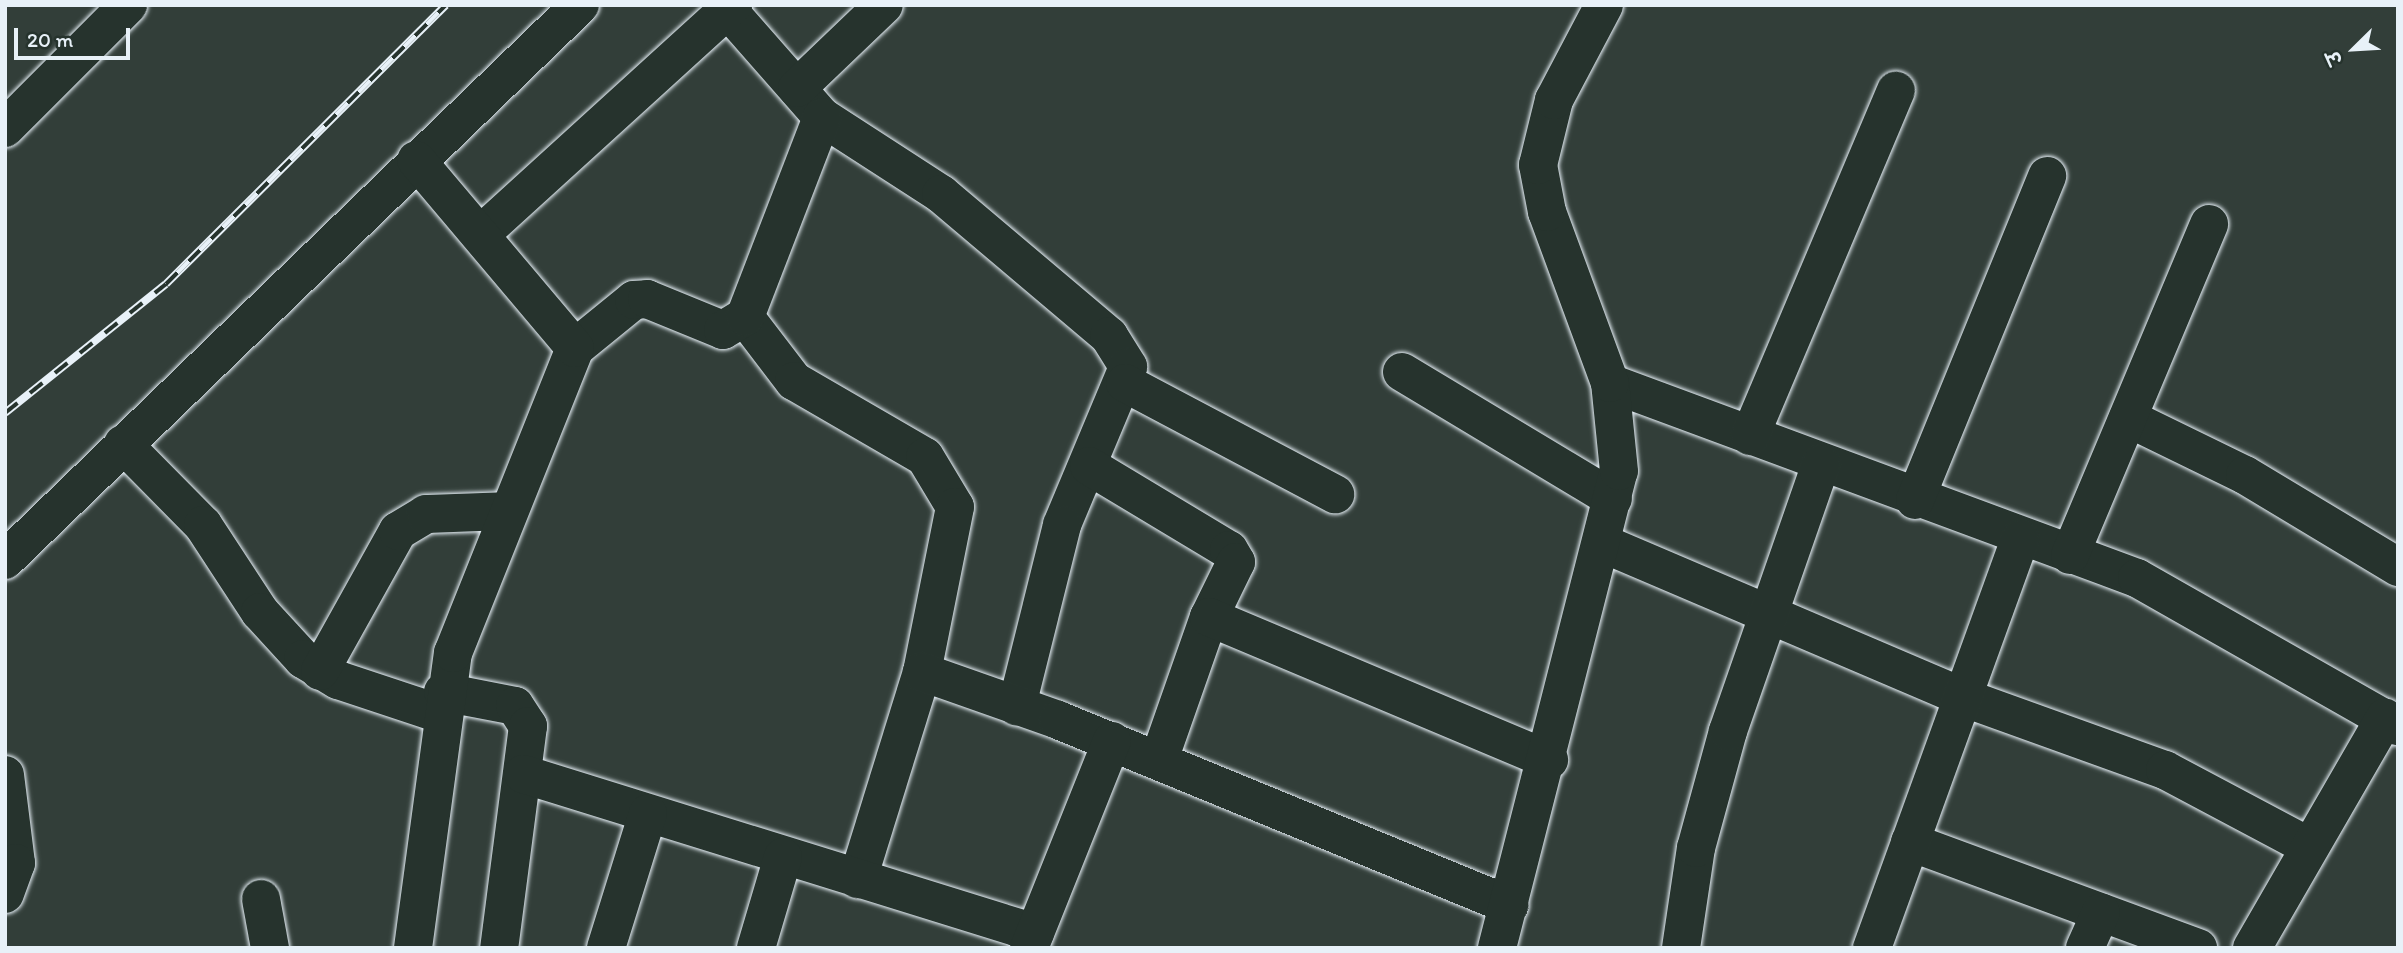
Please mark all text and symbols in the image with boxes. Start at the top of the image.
scale bar [18,14,133,58]
north arrow [2319,14,2389,84]
text: 20 m [27,27,73,52]
text: उ [2321,47,2347,68]

